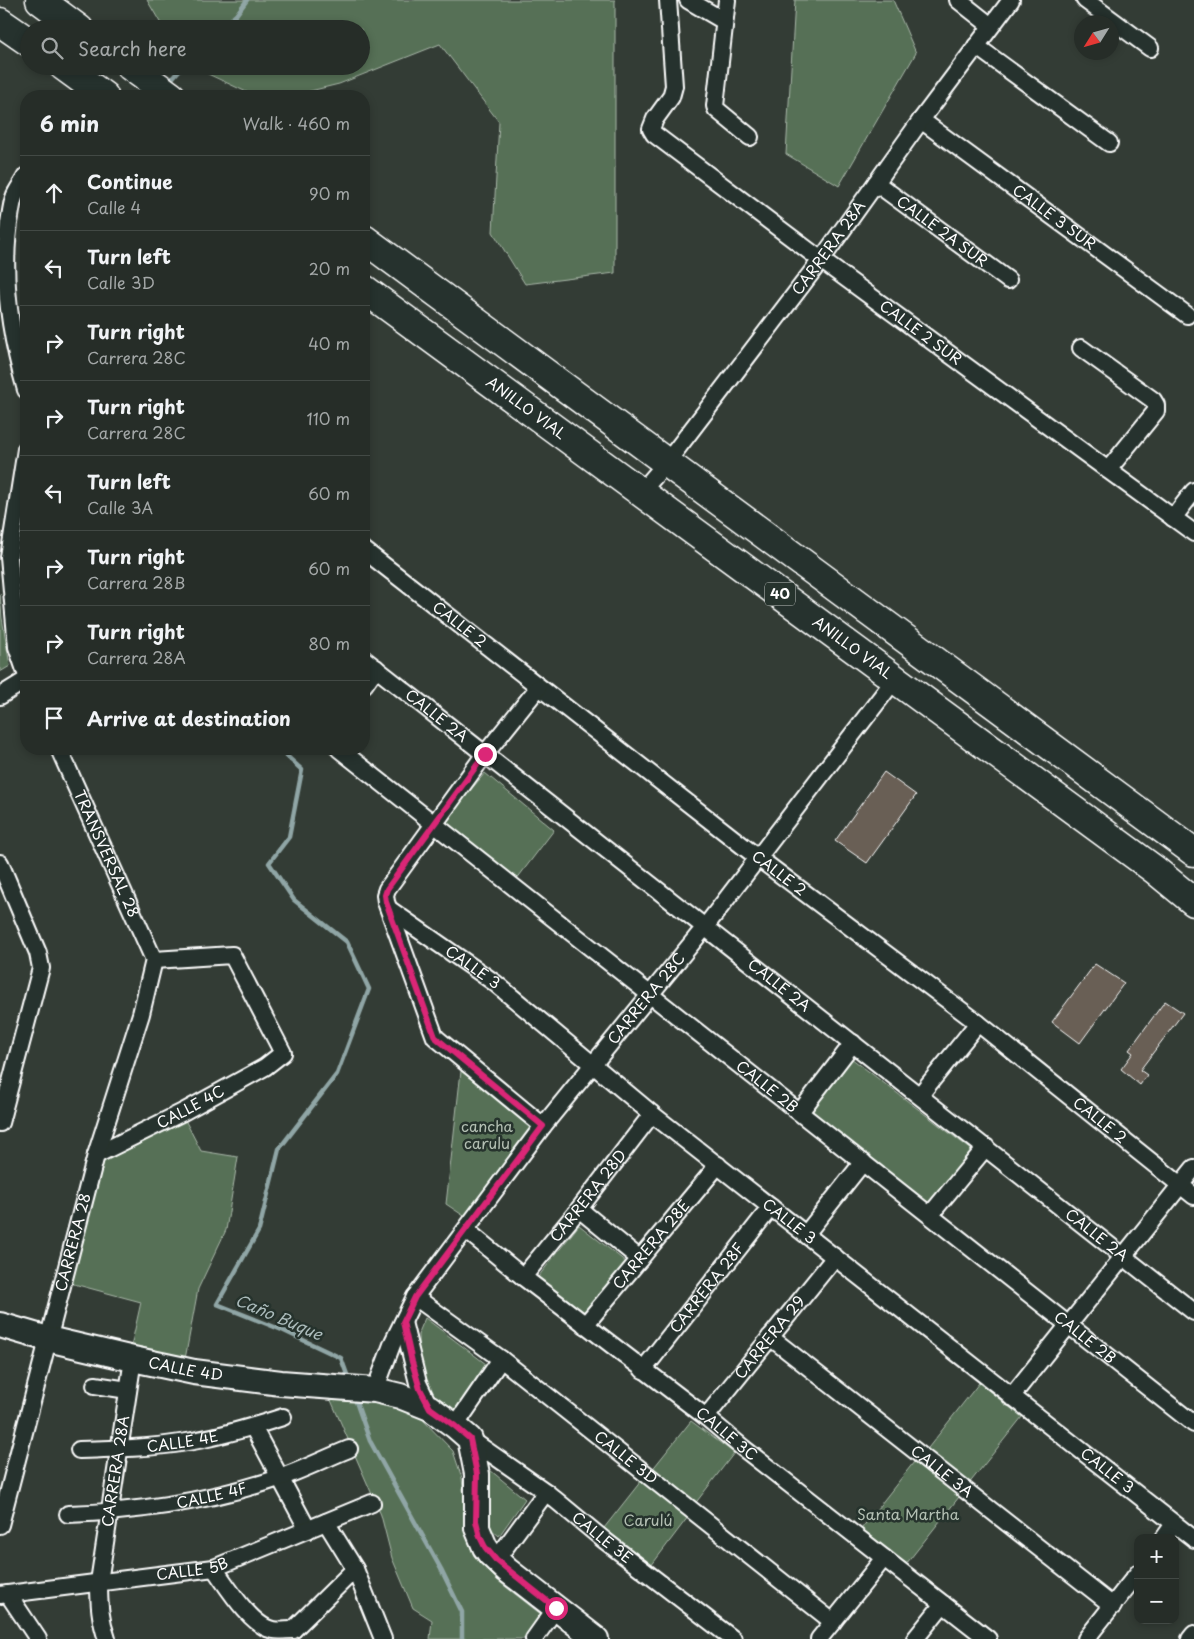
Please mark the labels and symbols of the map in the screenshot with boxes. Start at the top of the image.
north arrow [1074,15,1119,60]
street label: CALLE 3 SUR [1008,178,1102,255]
street label: CALLE 2A SUR [892,189,994,272]
street label: CARRERA 28A [785,195,870,299]
street label: CALLE 2 SUR [875,294,968,370]
street label: ANILLO VIAL [482,370,572,444]
road number: 40 [765,582,795,606]
street label: CALLE 2 [428,595,492,652]
street label: ANILLO VIAL [809,609,898,684]
street label: CALLE 2A [401,683,474,747]
route end [474,743,497,766]
street label: TRANSVERSAL 28 [69,786,146,921]
street label: CALLE 2 [747,844,812,900]
street label: CALLE 3 [441,939,506,994]
street label: CARRERA 28C [601,947,690,1049]
street label: CALLE 2A [744,952,816,1016]
street label: CALLE 2B [732,1054,804,1117]
street label: CALLE 4C [152,1079,228,1133]
street label: CALLE 2 [1069,1090,1133,1148]
park label: cancha carulu [461,1114,514,1154]
street label: CARRERA 28D [543,1144,631,1247]
street label: CARRERA 28 [48,1190,96,1294]
street label: CALLE 3 [758,1192,822,1249]
street label: CARRERA 28E [606,1194,694,1294]
street label: CALLE 2A [1061,1202,1134,1266]
street label: CARRERA 28F [663,1237,749,1337]
water label: Caño Buque [232,1287,328,1346]
street label: CARRERA 29 [728,1290,810,1383]
street label: CALLE 2B [1050,1305,1122,1368]
street label: CALLE 4D [147,1350,224,1386]
street label: CALLE 3C [692,1400,763,1465]
street label: CARRERA 28A [95,1414,134,1528]
street label: CALLE 4E [146,1423,220,1457]
street label: CALLE 3D [590,1424,663,1489]
street label: CALLE 3A [906,1439,979,1502]
street label: CALLE 3 [1076,1441,1140,1498]
street label: CALLE 4F [174,1475,249,1513]
park label: Santa Martha [857,1502,960,1525]
street label: CALLE 3E [568,1505,638,1568]
park label: Carulú [624,1508,672,1531]
street label: CALLE 5B [155,1550,232,1585]
route start [545,1597,568,1620]

